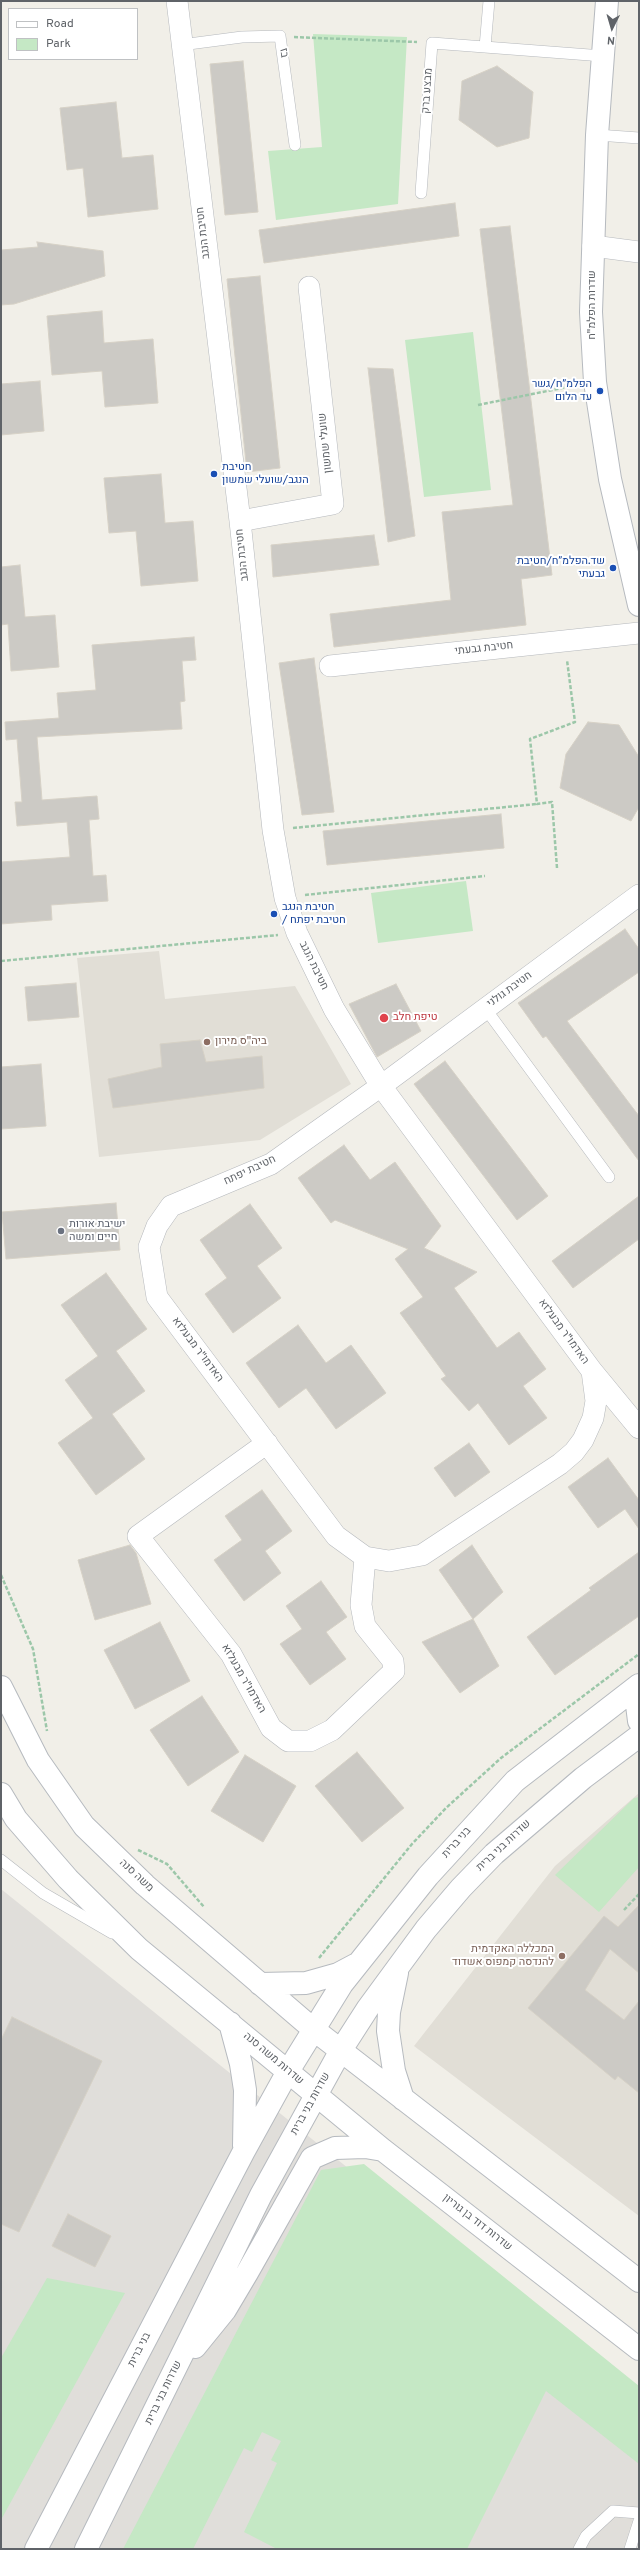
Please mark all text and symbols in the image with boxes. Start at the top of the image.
legend [8,8,138,60]
north arrow [592,8,632,48]
text: Road [46,16,74,32]
text: N [606,33,616,47]
text: Park [46,36,71,52]
street label: בז [276,47,290,59]
street label: מבצע ברק [420,68,436,114]
street label: חטיבת הנגב [194,206,214,260]
street label: שדרות הפלמ"ח [586,270,600,340]
place label: הפלמ״ח/גשר עד הלום [532,378,592,404]
marker: הפלמ״ח/גשר עד הלום [595,386,605,396]
street label: שועלי שמשון [316,412,336,474]
place label: חטיבת הנגב/שועלי שמשון [222,461,309,487]
marker: חטיבת הנגב/שועלי שמשון [209,469,219,479]
street label: חטיבת הנגב [234,528,252,582]
place label: שד.הפלמ״ח/חטיבת גבעתי [517,555,605,581]
marker: שד.הפלמ״ח/חטיבת גבעתי [608,563,618,573]
street label: חטיבת גבעתי [454,639,514,659]
place label: חטיבת הנגב / חטיבת יפתח [282,901,346,927]
marker: חטיבת הנגב / חטיבת יפתח [269,909,279,919]
street label: חטיבת הנגב [296,939,330,993]
street label: חטיבת גולני [485,969,535,1011]
place label: טיפת חלב [393,1011,438,1025]
marker: טיפת חלב [378,1012,390,1024]
place label: ביה"ס מירון [215,1035,267,1049]
marker: ביה"ס מירון [202,1037,212,1047]
street label: חטיבת יפתח [222,1153,278,1189]
place label: ישיבת אורות חיים ומשה [69,1218,125,1244]
marker: ישיבת אורות חיים ומשה [56,1226,66,1236]
street label: האדמו"ר מבעלזא [535,1297,591,1367]
street label: האדמו"ר מבעלזא [168,1315,226,1385]
street label: האדמו"ר מבעלזא [218,1642,268,1716]
street label: שדרות בני ברית [474,1817,534,1875]
street label: בני ברית [440,1825,474,1861]
street label: משה סנה [116,1857,156,1895]
place label: המכללה האקדמית להנדסה קמפוס אשדוד [452,1943,554,1969]
marker: המכללה האקדמית להנדסה קמפוס אשדוד [557,1951,567,1961]
street label: שדרות משה סנה [240,2030,306,2088]
street label: שדרות בני ברית [288,2070,334,2138]
street label: שדרות דוד בן גוריון [440,2192,514,2254]
street label: בני ברית [126,2330,154,2370]
street label: שדרות בני ברית [143,2359,185,2427]

